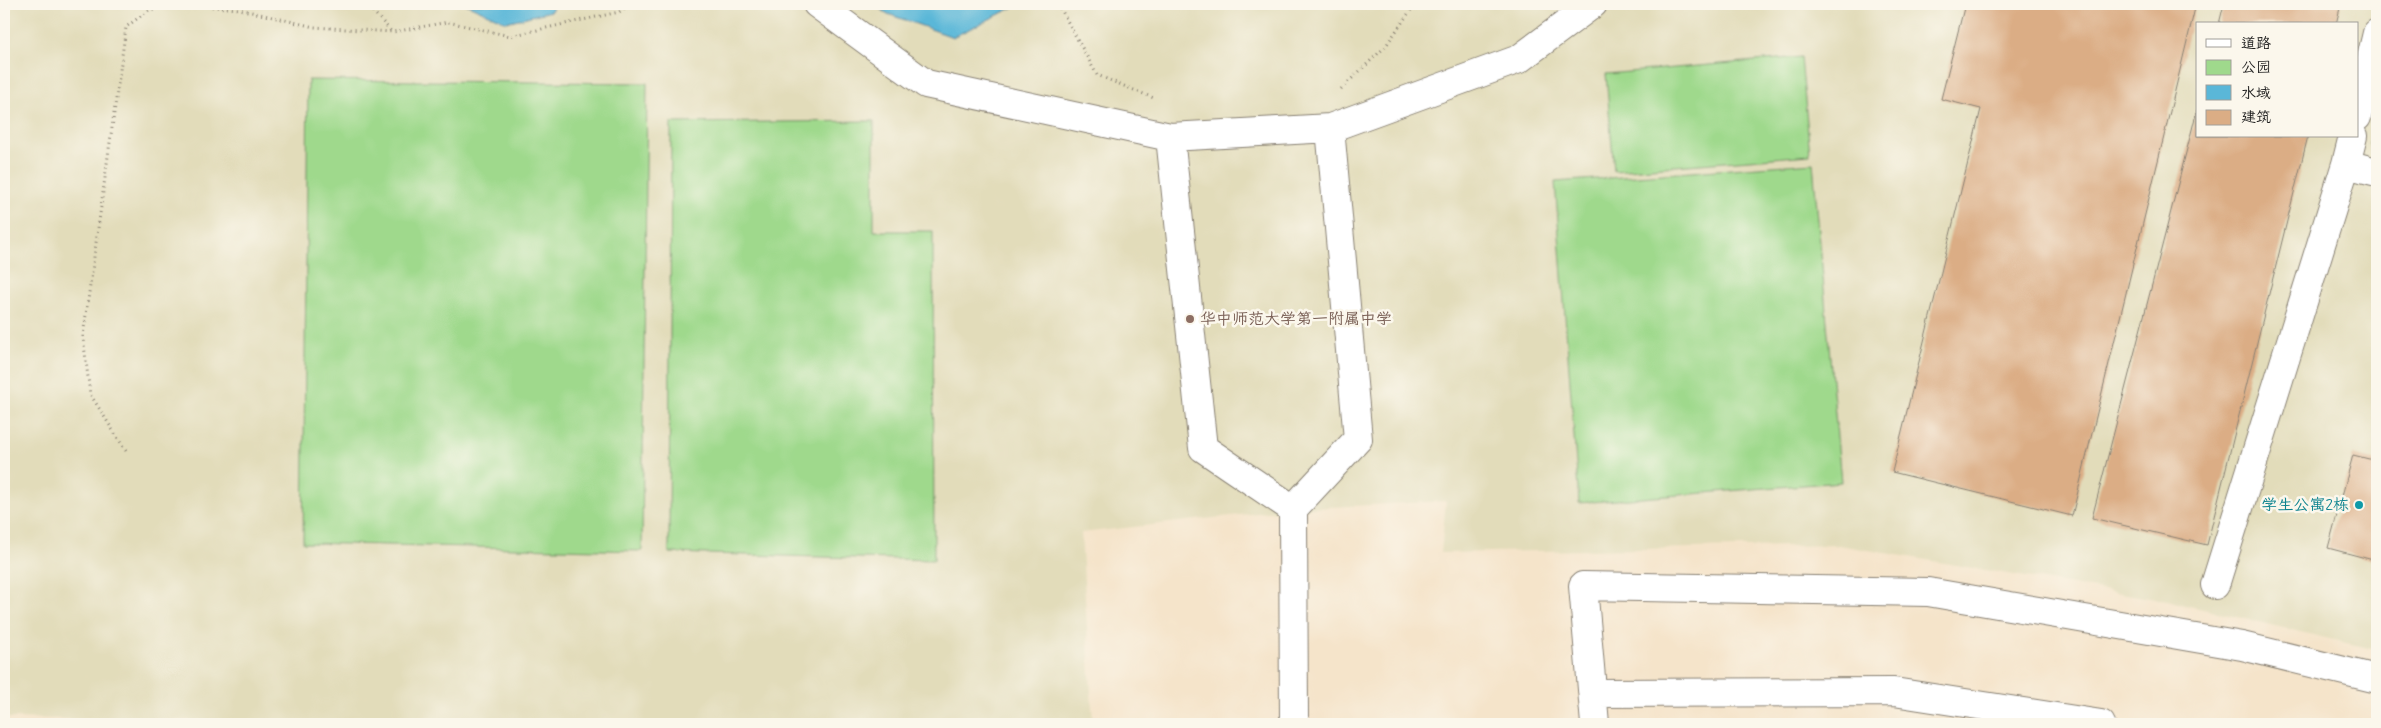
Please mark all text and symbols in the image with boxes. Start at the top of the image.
legend [2196,22,2358,138]
text: 道路 [2241,34,2271,54]
text: 公园 [2241,58,2271,78]
text: 水域 [2241,84,2271,104]
text: 建筑 [2241,108,2271,128]
place label: 华中师范大学第一附属中学 [1200,309,1392,330]
marker: 华中师范大学第一附属中学 [1184,313,1196,325]
place label: 学生公寓2栋 [2261,495,2349,516]
marker: 学生公寓2栋 [2353,499,2365,511]

